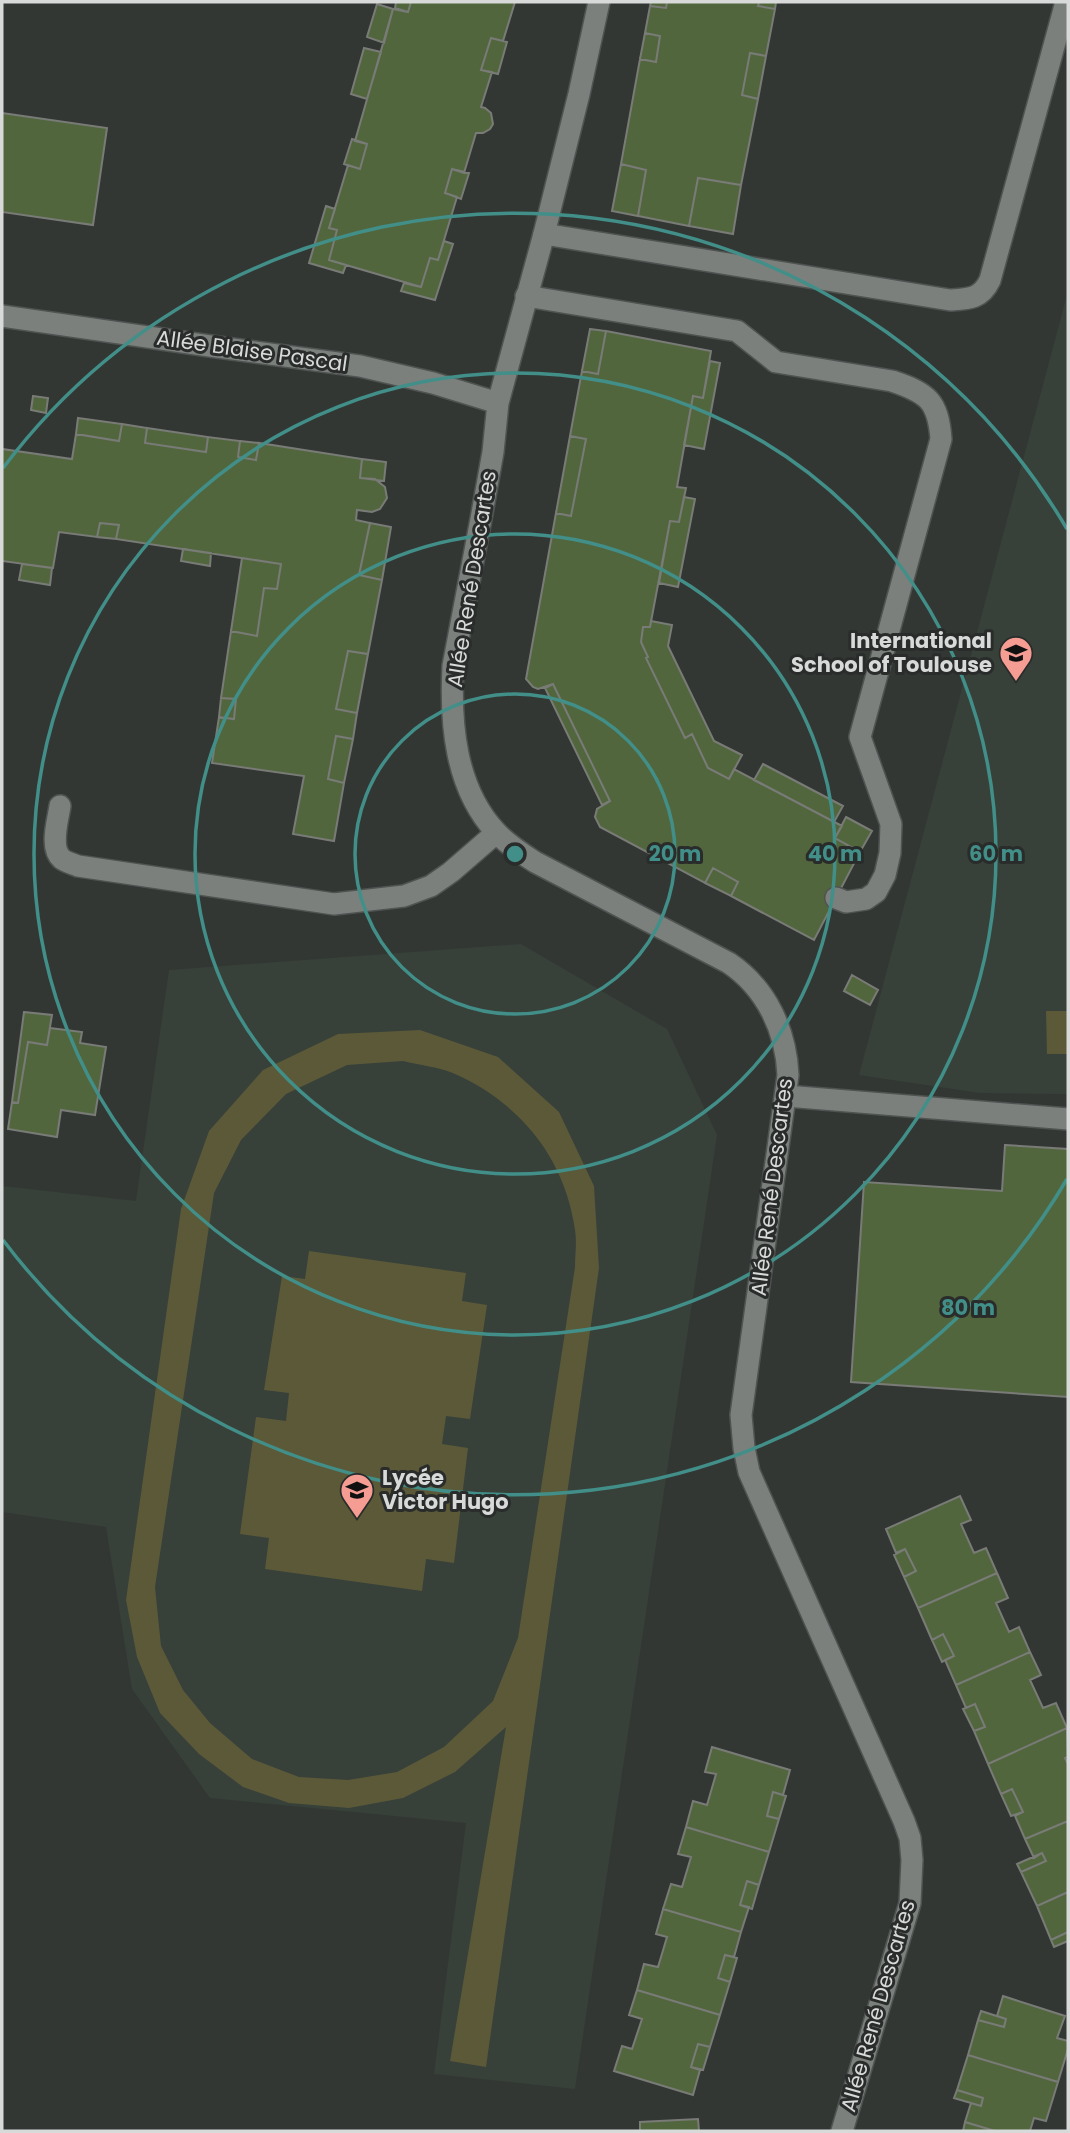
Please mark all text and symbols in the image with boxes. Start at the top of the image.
street label: Allée Blaise Pascal [155,323,349,378]
street label: Allée René Descartes [440,468,503,689]
place label: International School of Toulouse [791,626,992,679]
school or university icon: International School of Toulouse [997,634,1035,683]
text: 20 m [649,839,701,868]
text: 40 m [808,839,862,868]
text: 60 m [969,839,1023,868]
centre of rings [503,842,527,866]
street label: Allée René Descartes [744,1076,799,1297]
text: 80 m [941,1293,995,1322]
place label: Lycée Victor Hugo [382,1463,509,1516]
school or university icon: Lycée Victor Hugo [338,1471,376,1520]
street label: Allée René Descartes [833,1897,922,2115]

